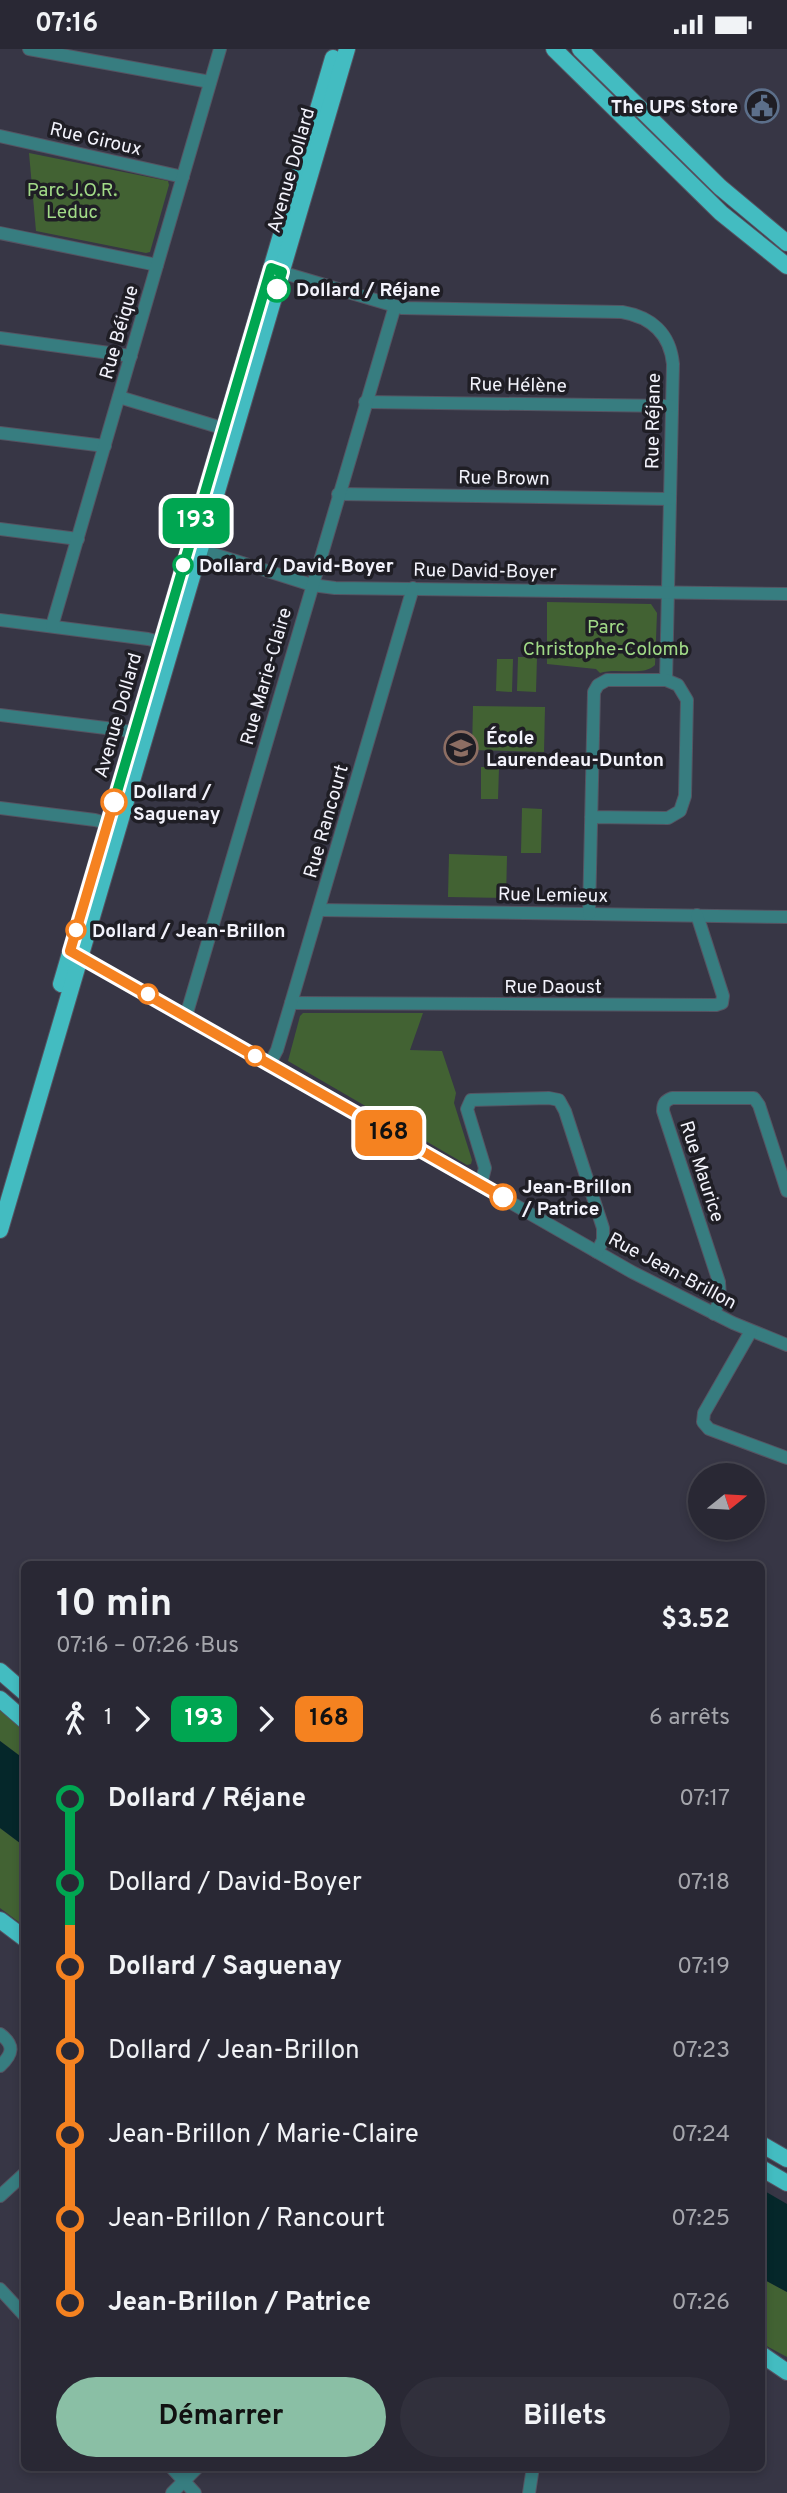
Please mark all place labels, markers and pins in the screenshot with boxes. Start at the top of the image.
public building icon: The UPS Store [743,87,781,125]
place label: The UPS Store [611,96,738,120]
marker: Dollard / Réjane [264,276,290,302]
place label: Dollard / Réjane [296,279,441,303]
marker: Dollard / David-Boyer [173,555,193,575]
place label: Dollard / David-Boyer [199,555,394,579]
place label: École Laurendeau-Dunton [486,726,664,773]
school or university icon: École Laurendeau-Dunton [442,729,480,767]
place label: Dollard / Saguenay [133,781,221,827]
marker: Dollard / Saguenay [101,789,127,815]
marker: Dollard / Jean-Brillon [66,920,86,940]
place label: Dollard / Jean-Brillon [92,920,286,944]
unlabelled marker [138,984,158,1004]
unlabelled marker [245,1046,265,1066]
place label: Jean-Brillon / Patrice [521,1176,632,1222]
marker: Jean-Brillon / Patrice [490,1184,516,1210]

